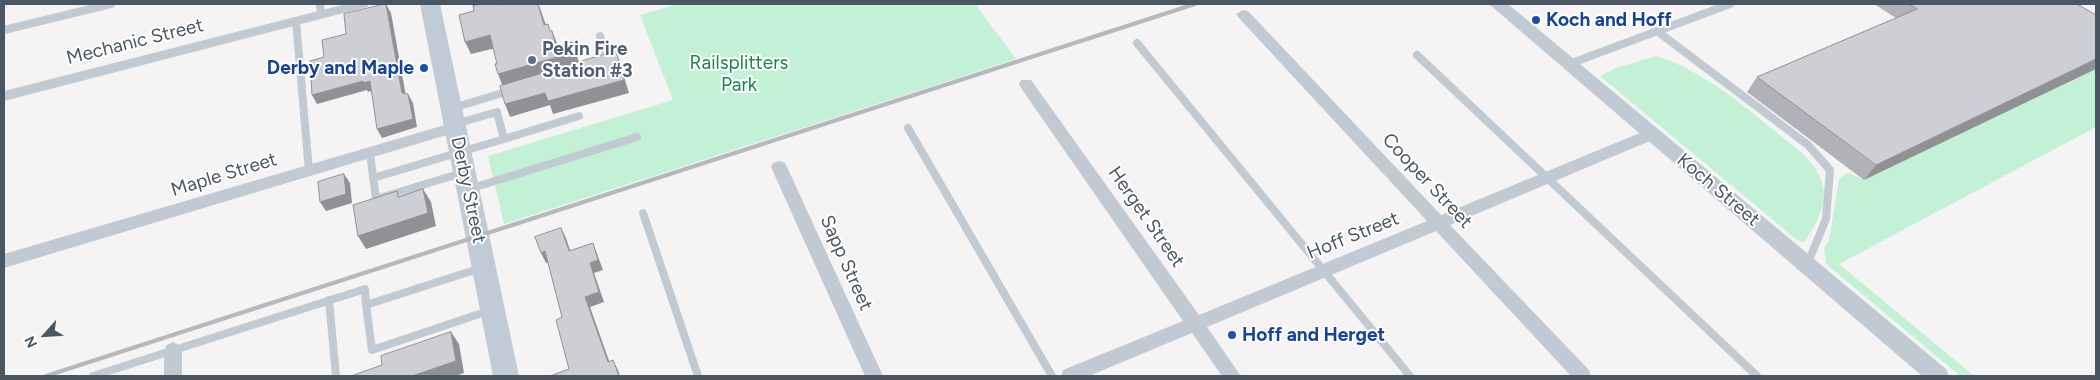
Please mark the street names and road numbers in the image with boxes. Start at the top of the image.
street label: Mechanic Street [64,14,206,70]
street label: Cooper Street [1377,129,1477,233]
street label: Derby Street [446,134,490,246]
street label: Maple Street [168,148,280,202]
street label: Koch Street [1672,149,1764,231]
street label: Herget Street [1103,162,1189,272]
street label: Hoff Street [1304,207,1402,265]
street label: Sapp Street [815,212,877,314]

